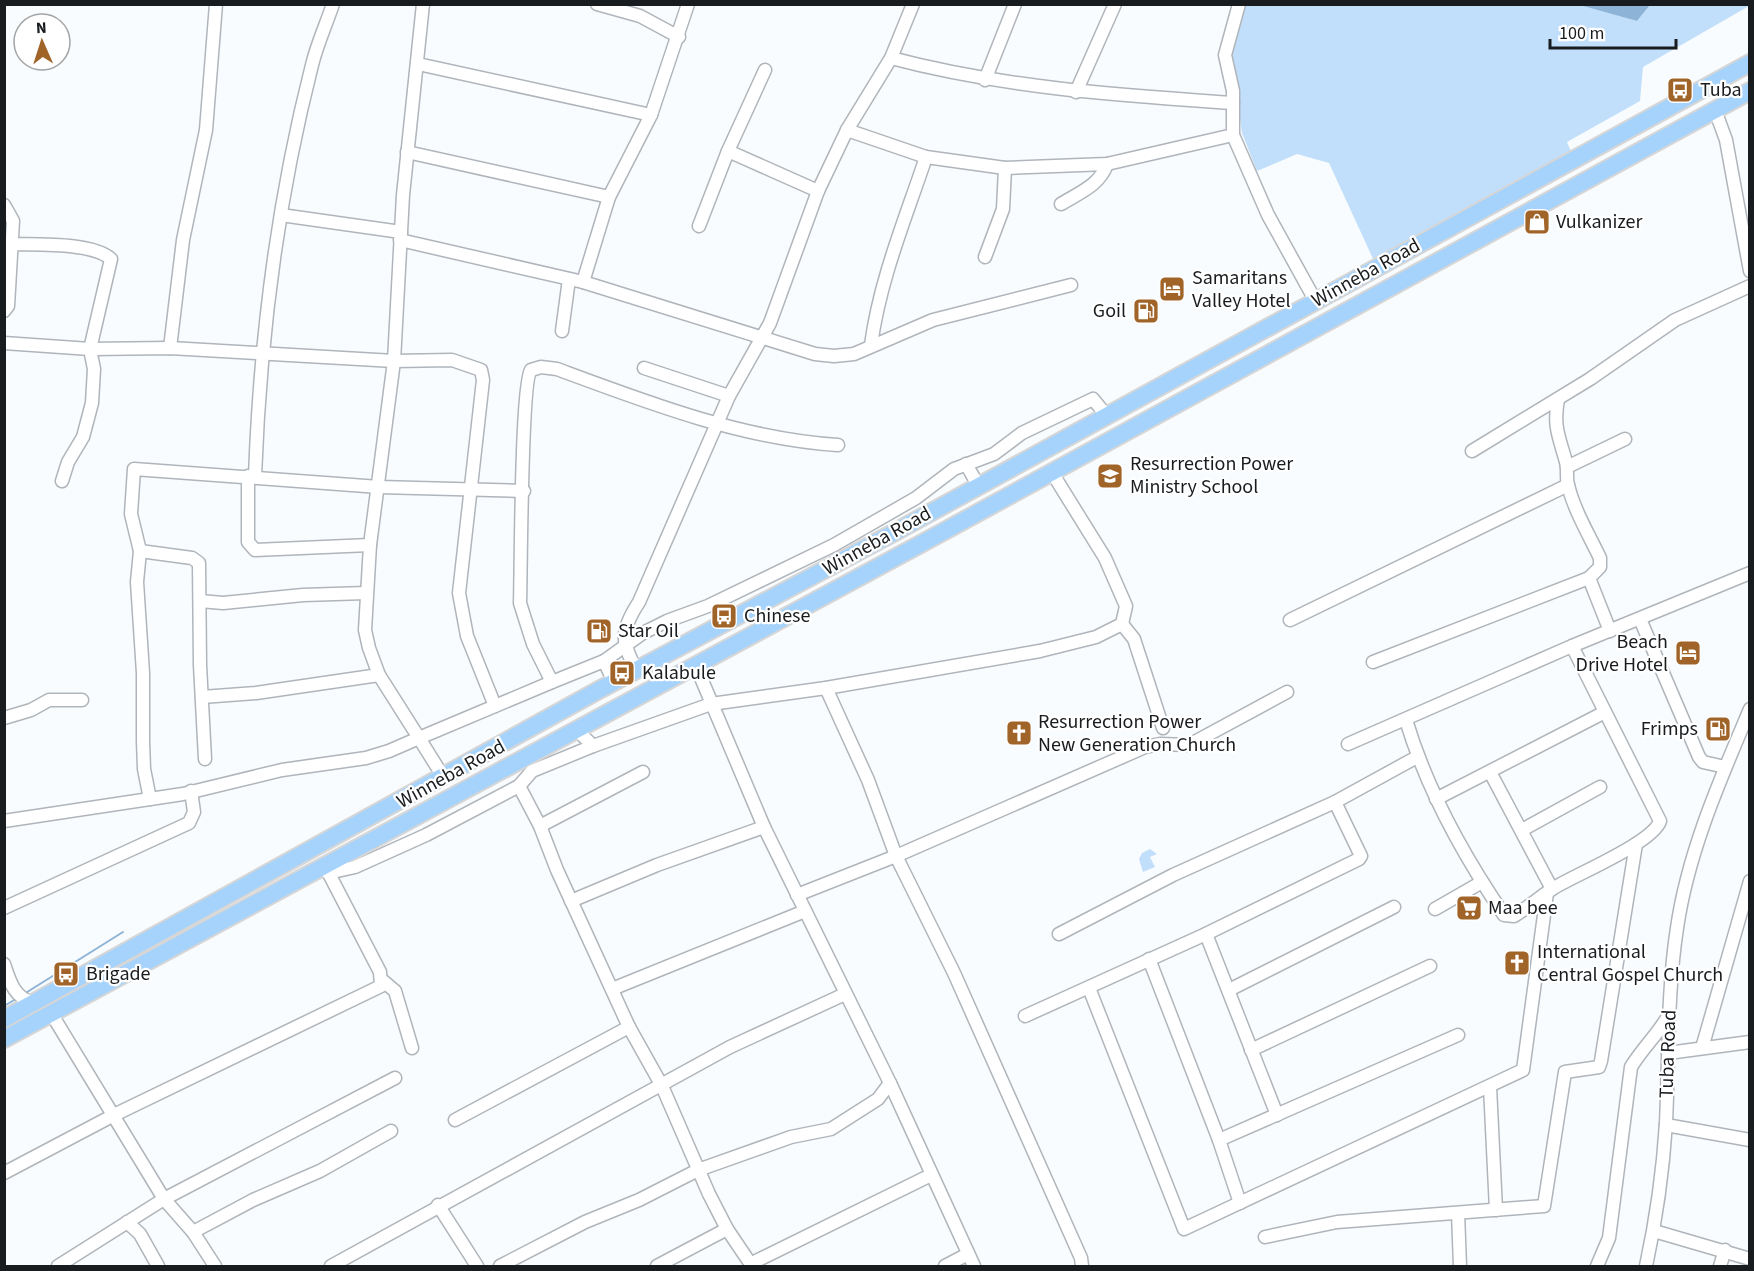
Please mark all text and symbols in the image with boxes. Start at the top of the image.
north arrow [12,12,72,72]
scale bar [1550,12,1676,50]
text: N [35,17,47,39]
text: 100 m [1559,21,1604,46]
bus stop icon: Tuba [1665,75,1695,105]
place label: Tuba [1700,76,1742,104]
shop icon: Vulkanizer [1522,207,1552,237]
place label: Vulkanizer [1556,208,1643,236]
street label: Winneba Road [1307,232,1425,314]
place label: Samaritans Valley Hotel [1192,264,1291,315]
hotel icon: Samaritans Valley Hotel [1157,274,1187,304]
fuel station icon: Goil [1131,296,1161,326]
place label: Goil [1093,297,1126,325]
place label: Resurrection Power Ministry School [1130,450,1293,501]
school or university icon: Resurrection Power Ministry School [1095,461,1125,491]
street label: Winneba Road [818,500,936,582]
bus stop icon: Chinese [709,601,739,631]
place label: Chinese [744,602,810,630]
fuel station icon: Star Oil [584,616,614,646]
place label: Star Oil [618,617,679,645]
place label: Beach Drive Hotel [1576,628,1668,679]
hotel icon: Beach Drive Hotel [1673,638,1703,668]
bus stop icon: Kalabule [607,658,637,688]
place label: Kalabule [642,659,716,687]
place label: Resurrection Power New Generation Church [1038,708,1236,759]
fuel station icon: Frimps [1703,714,1733,744]
place label: Frimps [1641,715,1698,743]
church icon: Resurrection Power New Generation Church [1004,718,1034,748]
street label: Winneba Road [392,733,510,815]
supermarket icon: Maa bee [1454,893,1484,923]
place label: Maa bee [1488,894,1558,922]
place label: International Central Gospel Church [1537,938,1723,989]
church icon: International Central Gospel Church [1502,948,1532,978]
bus stop icon: Brigade [51,959,81,989]
place label: Brigade [86,960,151,988]
street label: Tuba Road [1652,1009,1684,1099]

